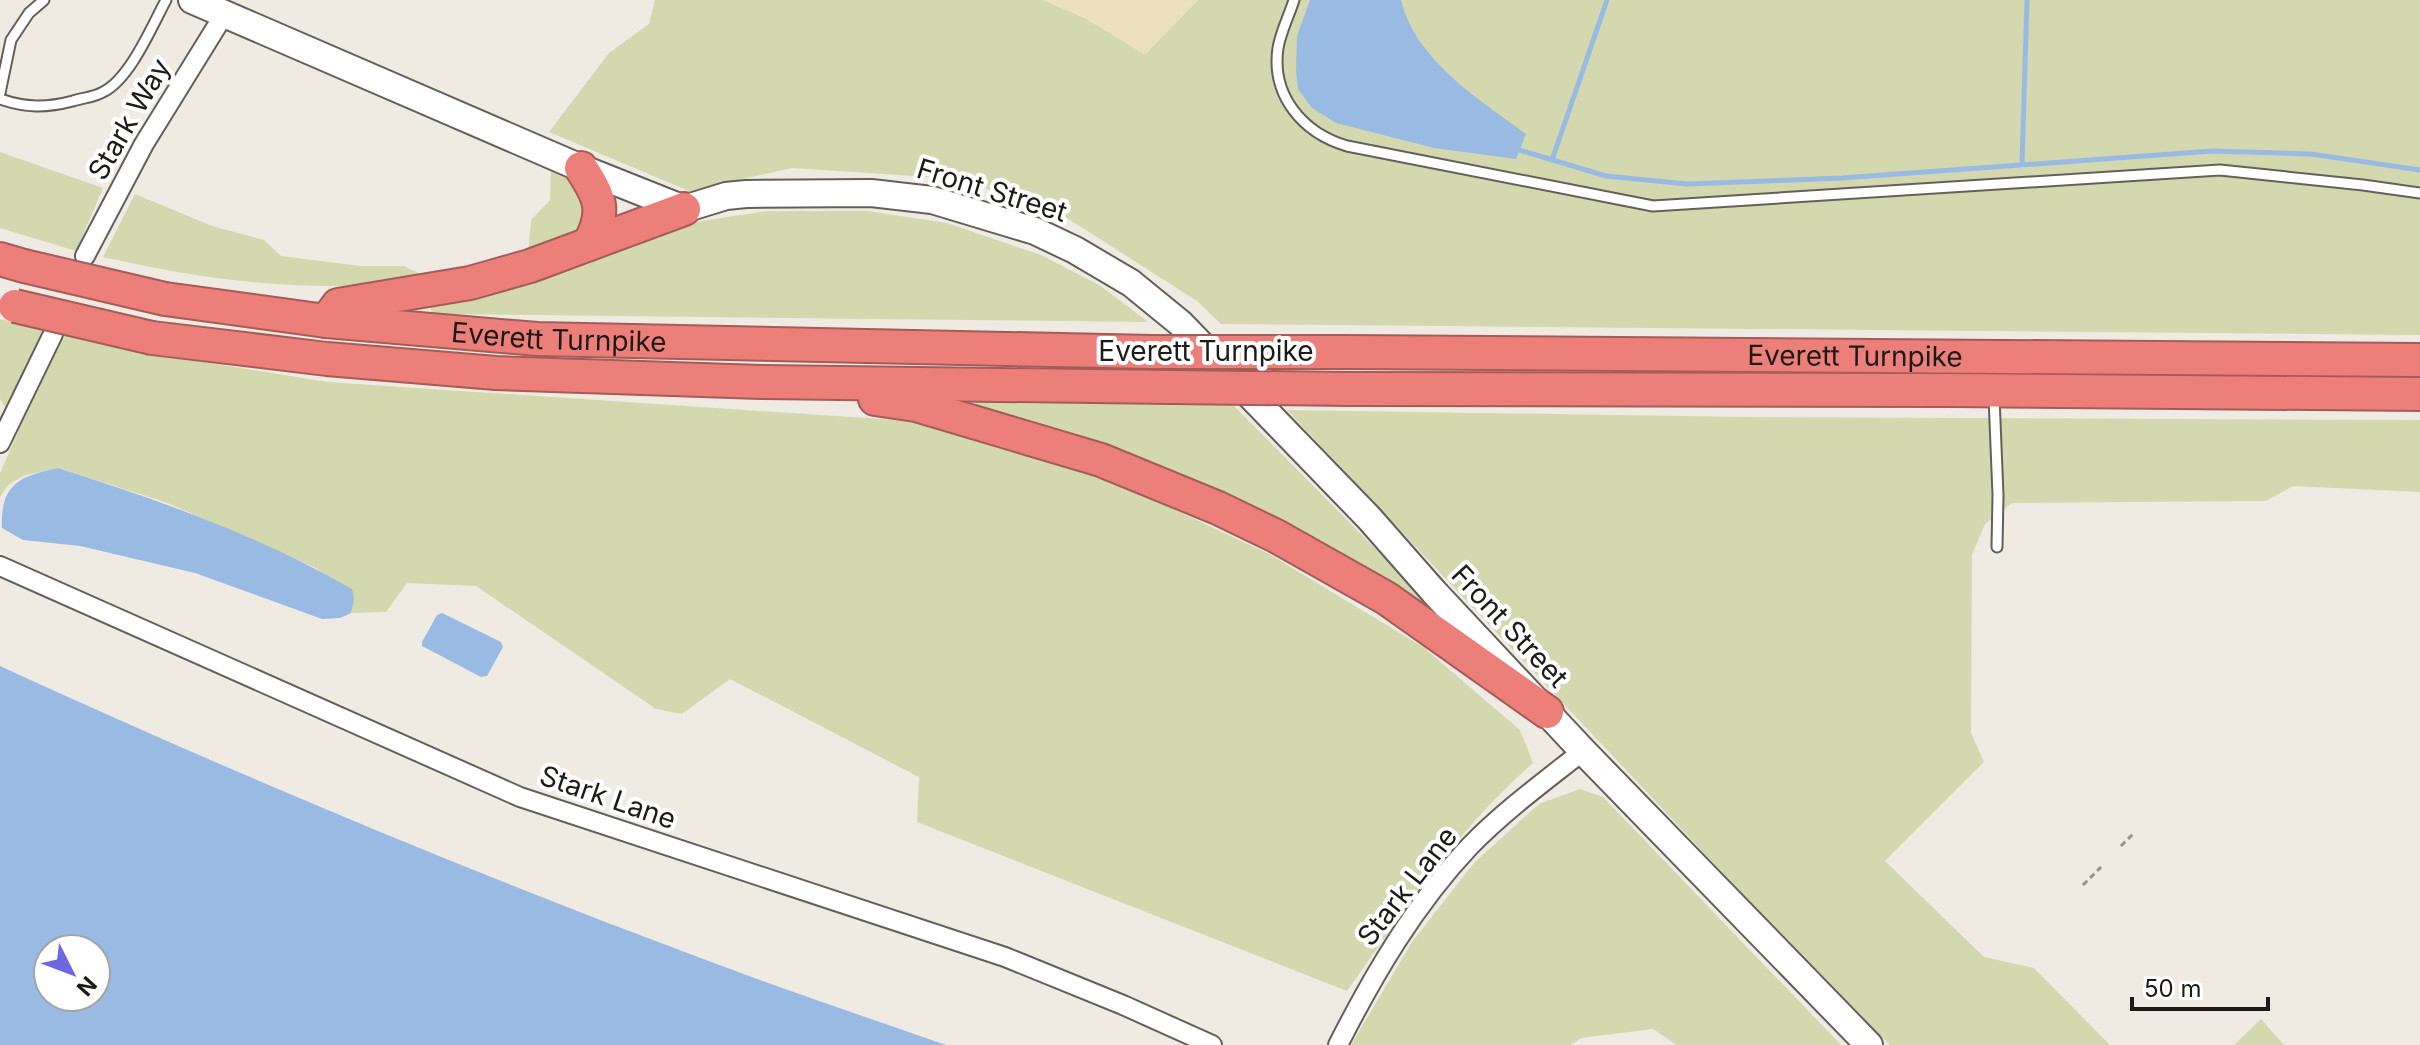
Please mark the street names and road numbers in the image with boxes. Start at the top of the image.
street label: Stark Way [81,52,177,186]
street label: Front Street [913,151,1071,229]
street label: Everett Turnpike [450,315,667,359]
street label: Everett Turnpike [1098,334,1314,368]
street label: Everett Turnpike [1747,338,1963,374]
street label: Front Street [1445,558,1575,694]
street label: Stark Lane [536,758,680,836]
street label: Stark Lane [1350,820,1464,952]

